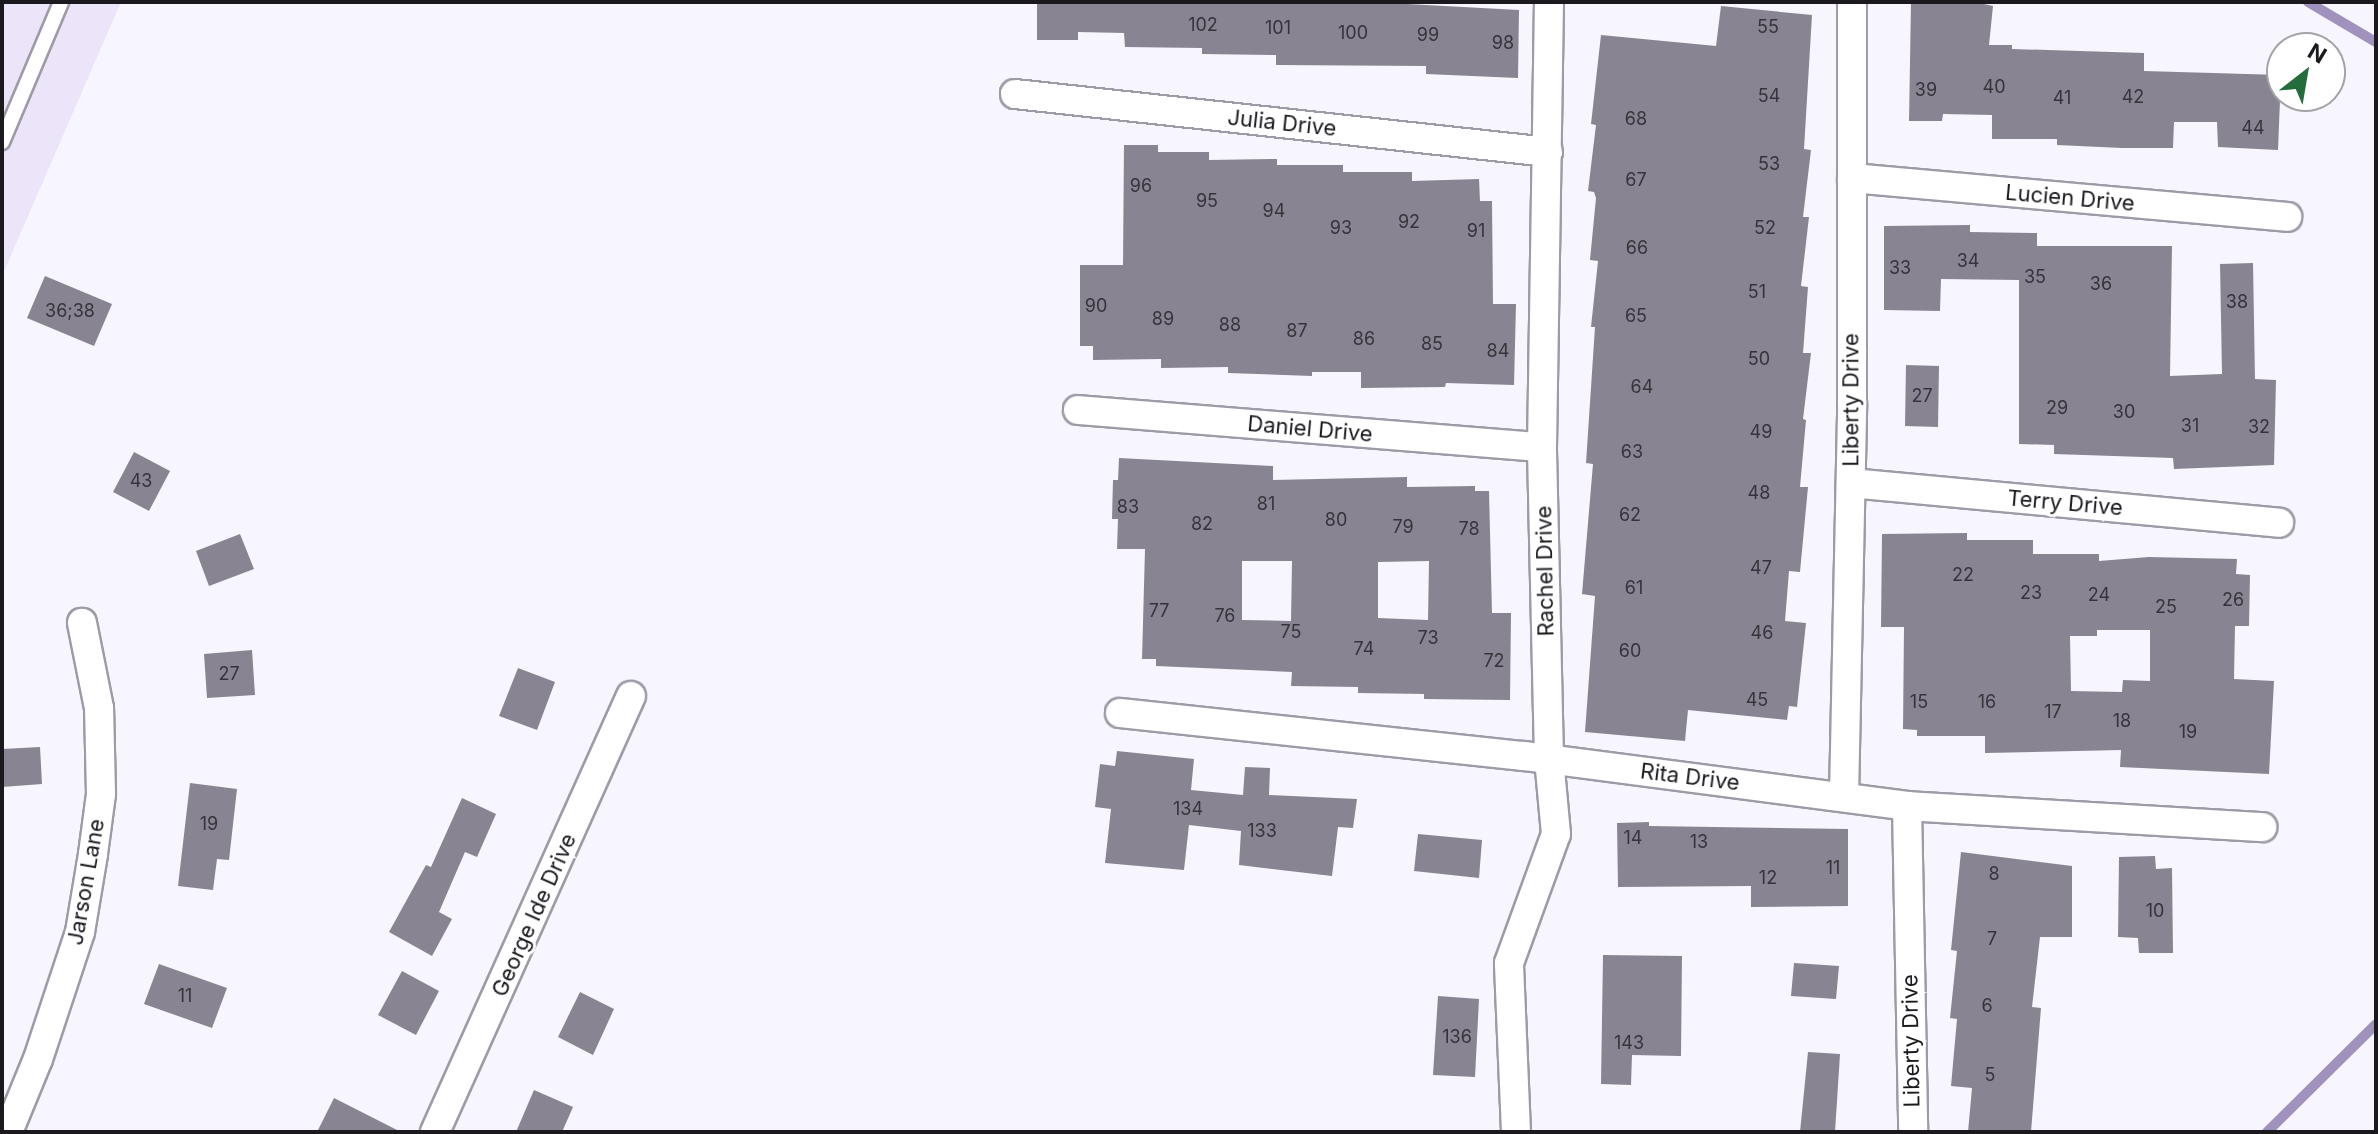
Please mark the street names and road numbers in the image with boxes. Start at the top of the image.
street label: Julia Drive [1226,104,1338,142]
street label: Lucien Drive [2004,179,2136,217]
street label: Liberty Drive [1838,333,1864,467]
street label: Daniel Drive [1246,410,1374,448]
street label: Terry Drive [2006,485,2124,521]
street label: Rachel Drive [1531,505,1559,637]
street label: Rita Drive [1639,758,1741,796]
street label: Jarson Lane [62,817,110,947]
street label: George Ide Drive [486,829,582,1001]
street label: Liberty Drive [1897,974,1925,1108]

